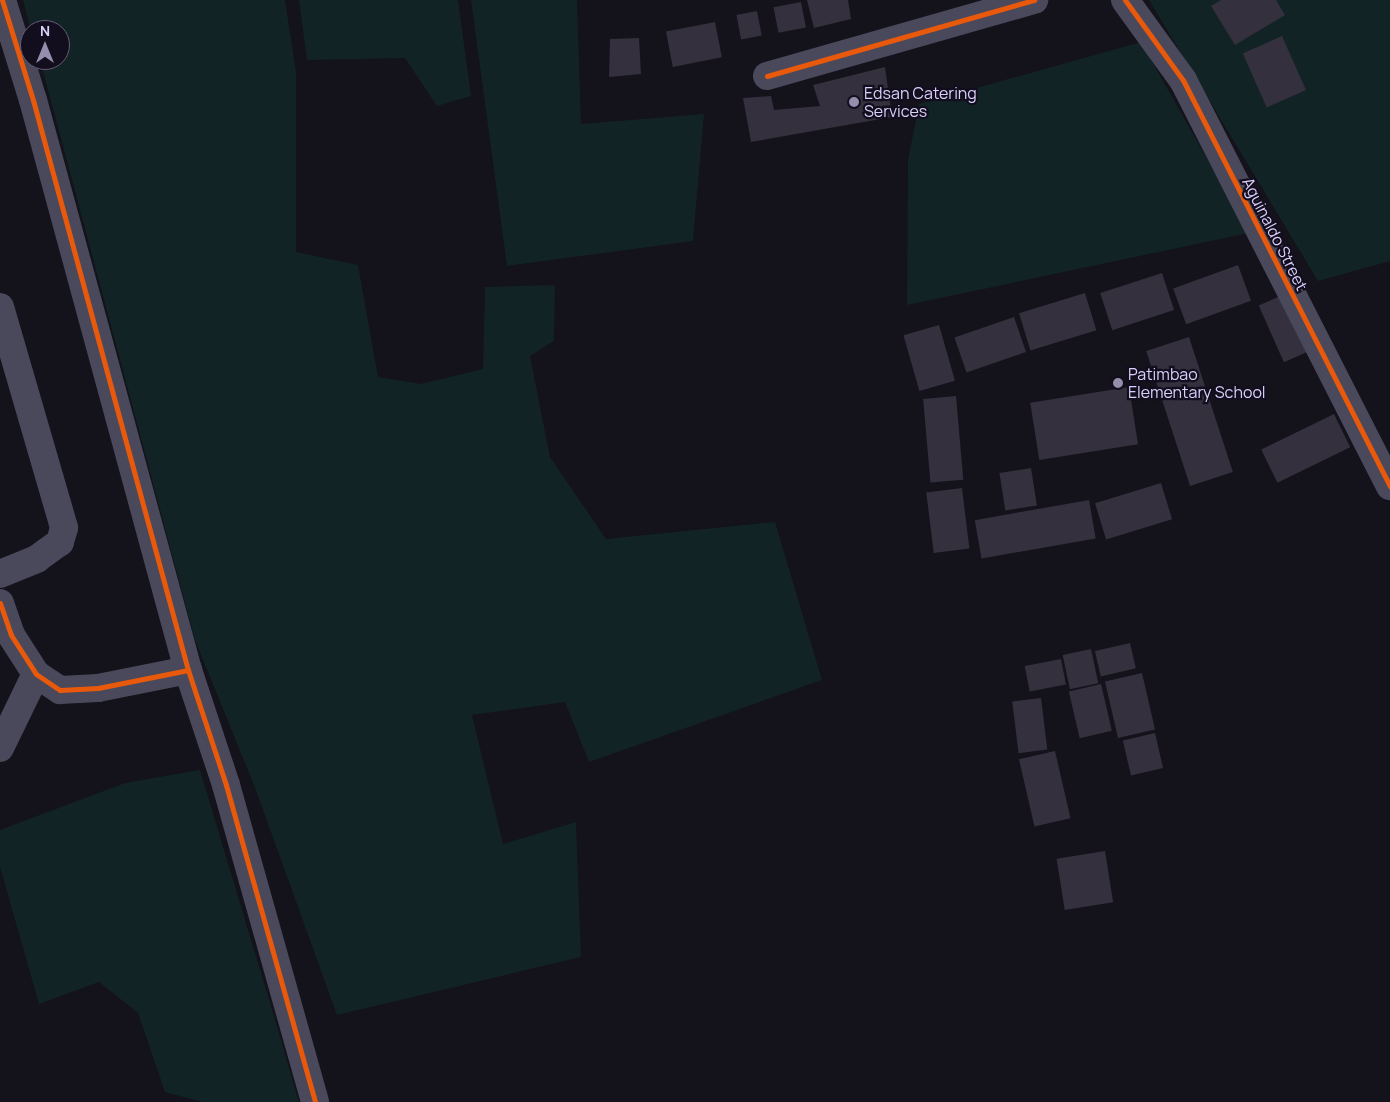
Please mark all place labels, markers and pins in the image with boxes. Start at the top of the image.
place label: Edsan Catering Services [864,83,977,121]
marker: Edsan Catering Services [848,96,860,108]
place label: Patimbao Elementary School [1128,364,1266,402]
marker: Patimbao Elementary School [1112,377,1124,389]

